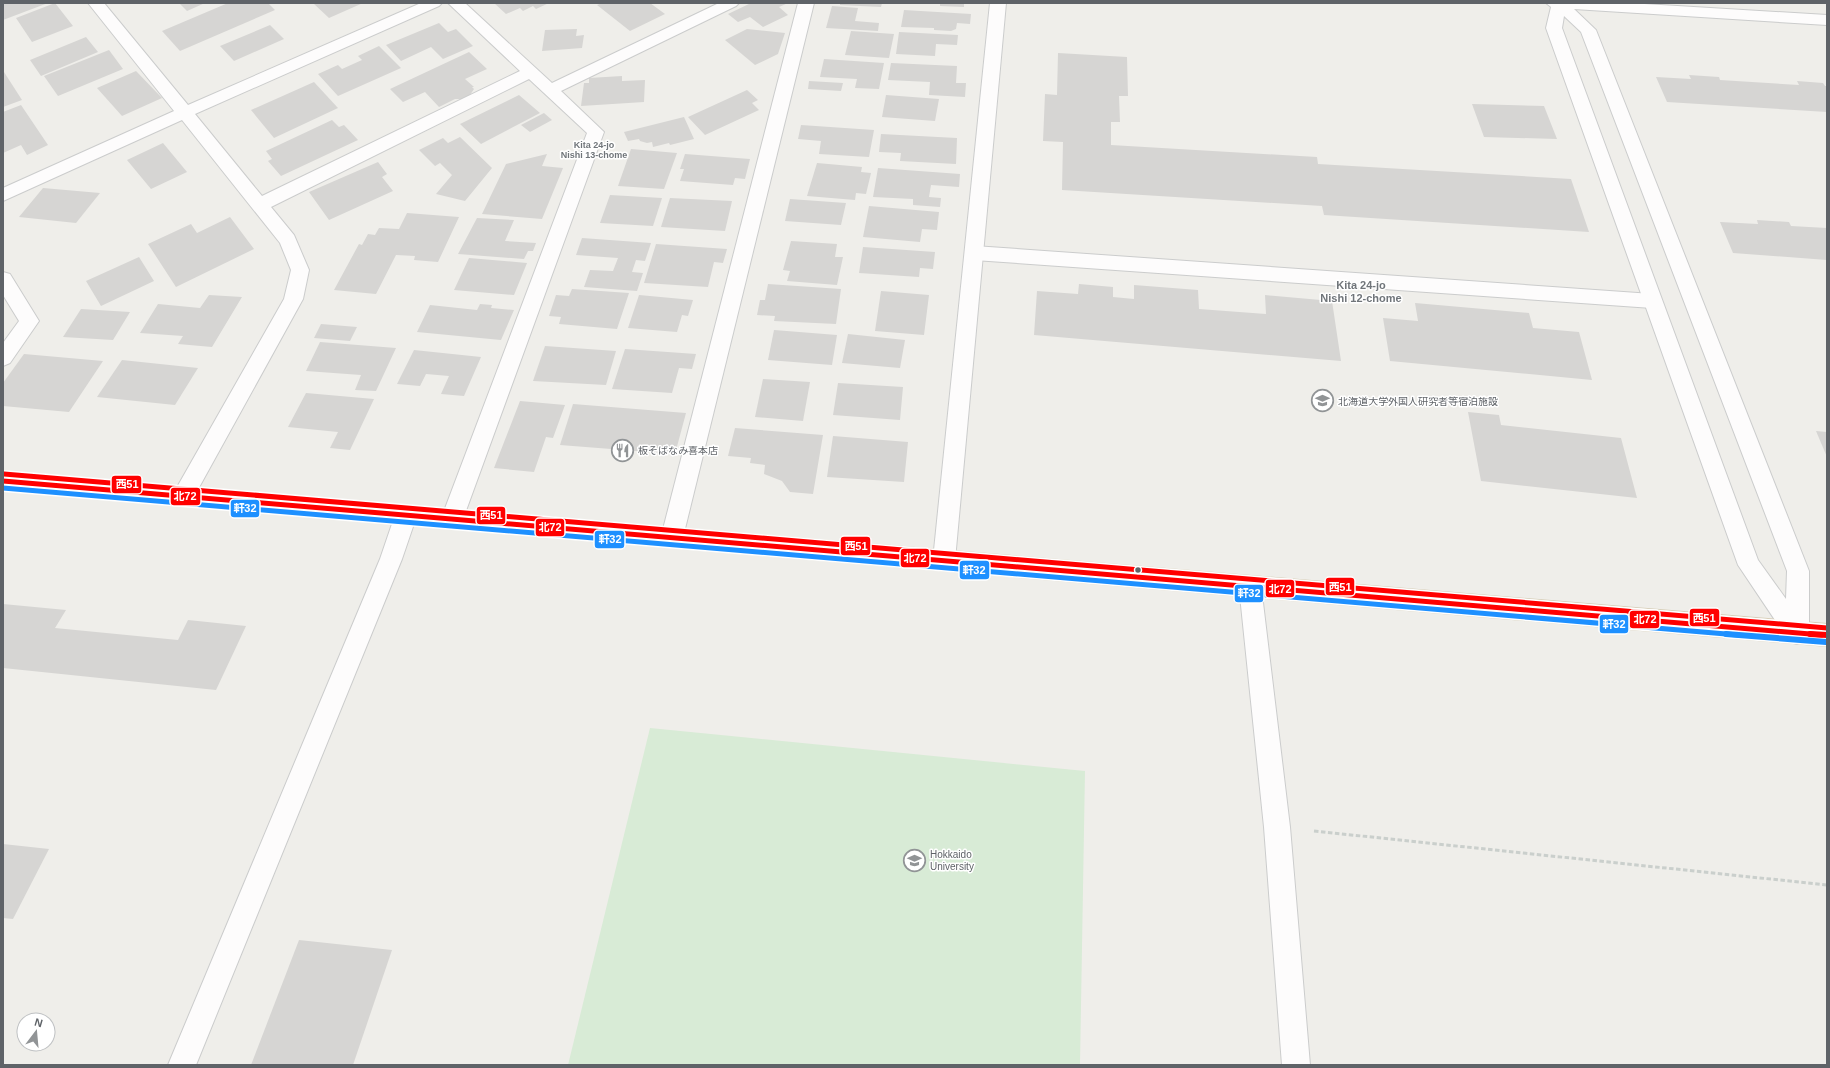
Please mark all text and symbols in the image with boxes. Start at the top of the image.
district label: Kita 24-jo Nishi 13-chome [561,140,627,160]
district label: Kita 24-jo Nishi 12-chome [1320,279,1402,304]
school or university icon: 北海道大学外国人研究者等宿泊施設 [1310,388,1336,414]
place label: 北海道大学外国人研究者等宿泊施設 [1338,396,1498,407]
restaurant icon: 板そばなみ喜本店 [610,437,636,463]
place label: 板そばなみ喜本店 [638,445,718,456]
line badge: 西51 [111,475,142,494]
text: 西51 [115,478,139,490]
line badge: 北72 [170,487,201,506]
text: 北72 [173,490,197,502]
line badge: 軒32 [230,499,260,518]
text: 軒32 [233,502,257,514]
line badge: 西51 [476,506,506,525]
text: 西51 [479,509,503,521]
line badge: 北72 [535,518,565,537]
text: 北72 [538,521,562,533]
line badge: 軒32 [594,530,625,549]
text: 軒32 [598,533,622,545]
line badge: 西51 [840,536,871,556]
text: 西51 [844,540,868,552]
line badge: 北72 [900,548,930,568]
text: 北72 [903,552,927,564]
line badge: 軒32 [959,560,990,580]
text: 軒32 [962,564,986,576]
unlabelled marker [1133,565,1143,575]
line badge: 西51 [1325,577,1355,596]
line badge: 北72 [1265,579,1295,598]
text: 西51 [1328,581,1352,593]
text: 北72 [1268,583,1292,595]
line badge: 軒32 [1234,584,1264,603]
text: 軒32 [1237,587,1261,599]
line badge: 西51 [1689,608,1720,627]
line badge: 北72 [1629,610,1660,629]
text: 西51 [1692,612,1716,624]
text: 北72 [1633,613,1657,625]
line badge: 軒32 [1599,614,1629,634]
text: 軒32 [1602,618,1626,630]
school or university icon: Hokkaido University [902,847,928,873]
place label: Hokkaido University [930,849,974,872]
north arrow [16,1012,56,1052]
text: N [33,1016,44,1029]

